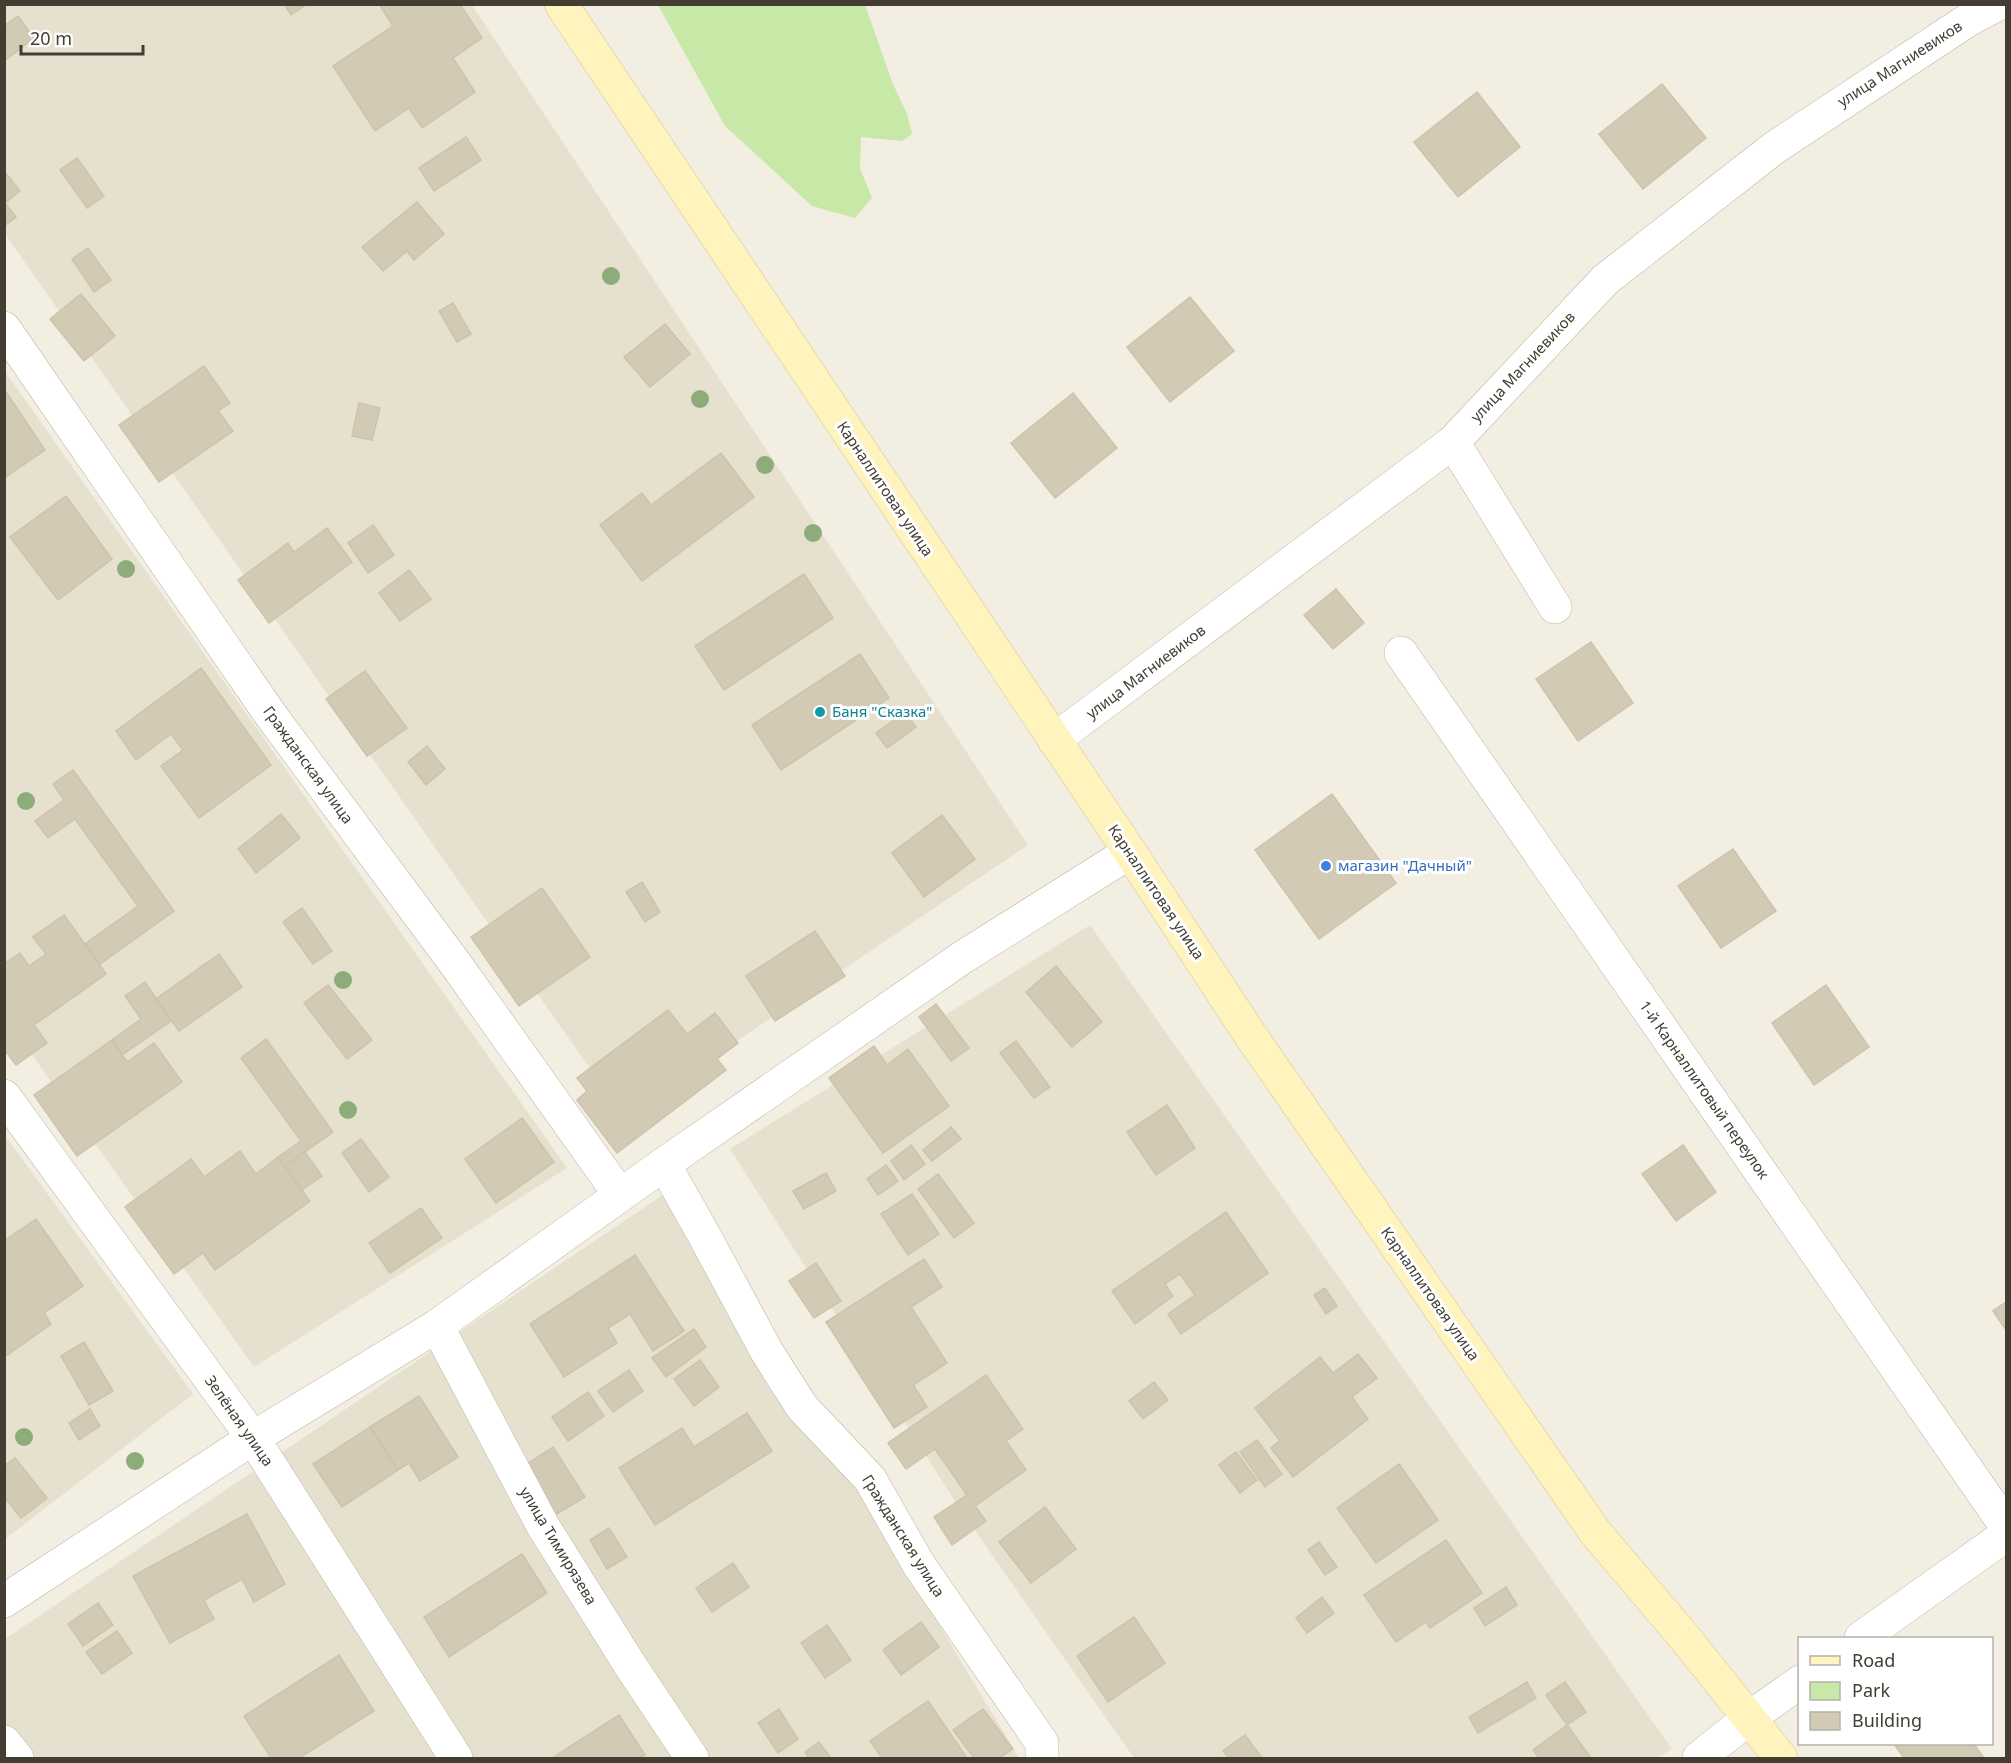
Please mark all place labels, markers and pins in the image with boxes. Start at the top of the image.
place label: Баня "Сказка" [832,701,932,721]
marker: Баня "Сказка" [813,705,827,719]
place label: магазин "Дачный" [1338,855,1472,875]
marker: магазин "Дачный" [1319,859,1333,873]

